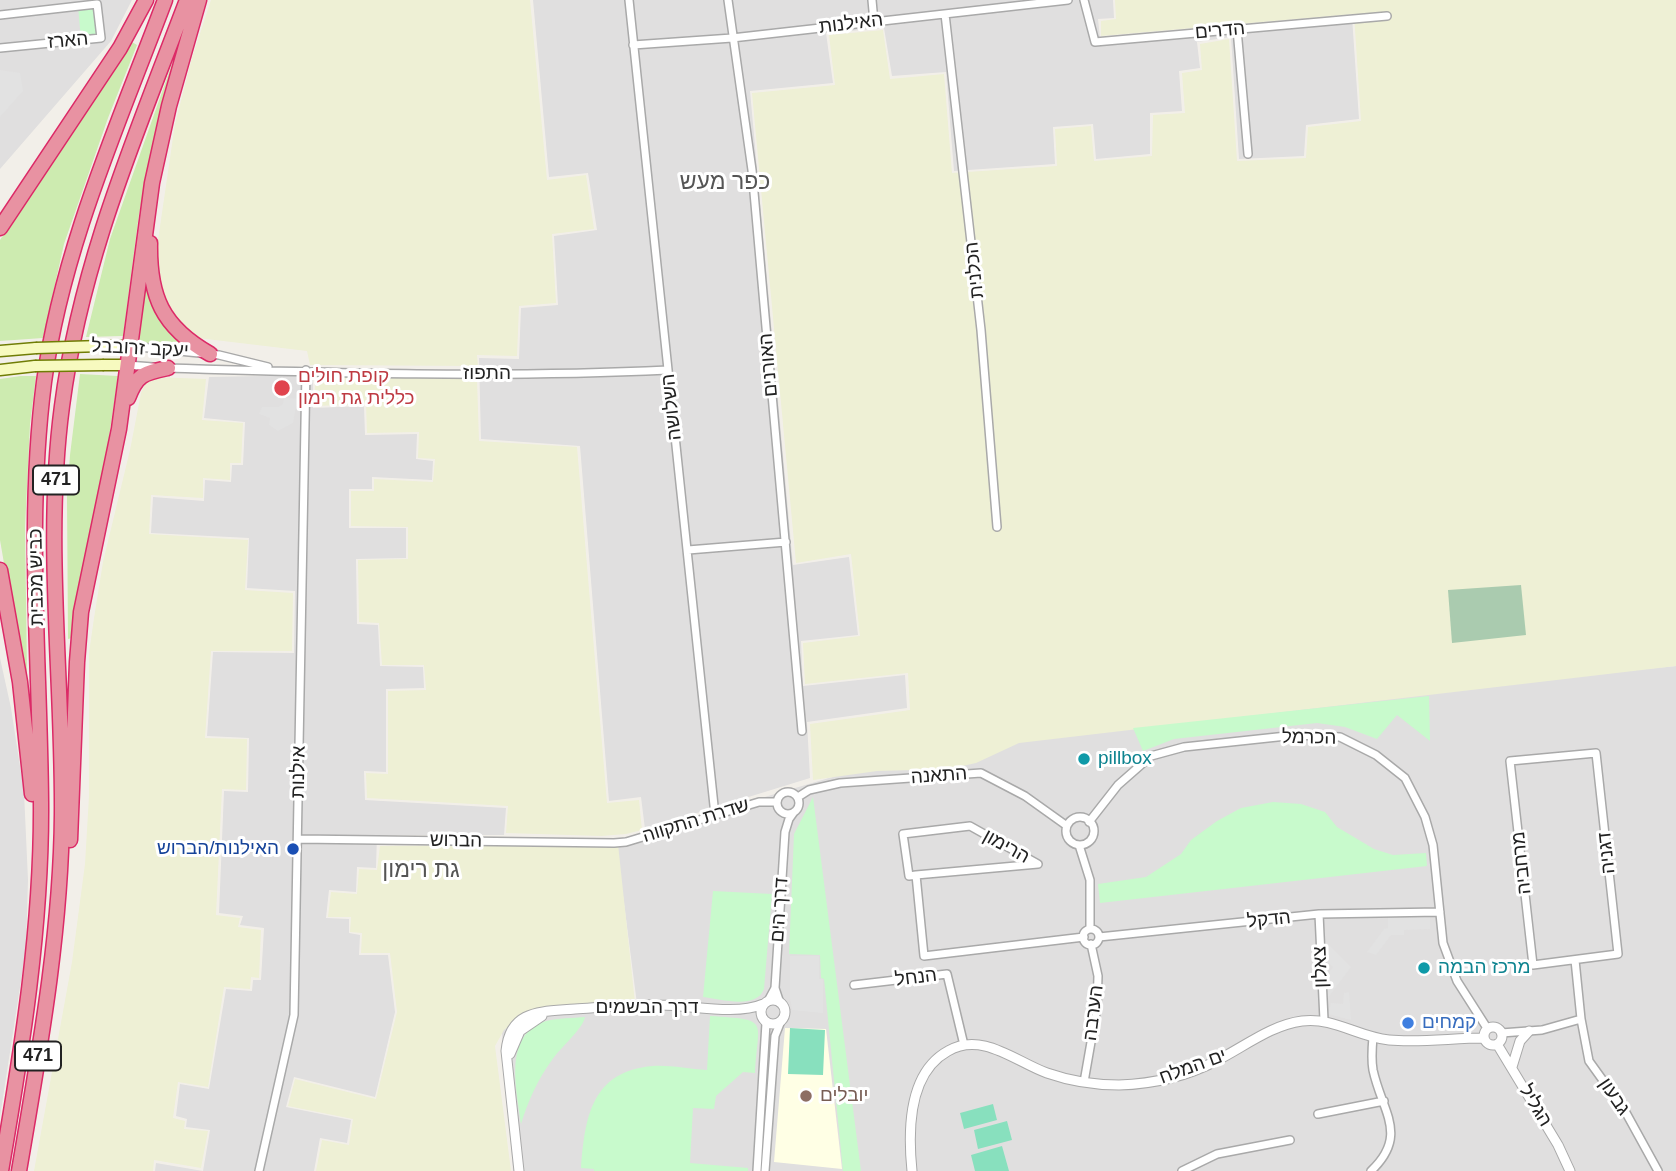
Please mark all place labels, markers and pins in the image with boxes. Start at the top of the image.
place label: קופת חולים כללית גת רימון [298,366,415,410]
marker: קופת חולים כללית גת רימון [272,378,292,398]
place label: pillbox [1098,748,1152,770]
marker: pillbox [1076,751,1092,767]
place label: האילנות/הברוש [157,838,279,860]
marker: האילנות/הברוש [285,841,301,857]
place label: מרכז הבמה [1438,957,1531,979]
marker: מרכז הבמה [1416,960,1432,976]
place label: קמחים [1422,1012,1476,1034]
marker: קמחים [1400,1015,1416,1031]
place label: יובלים [820,1085,868,1107]
marker: יובלים [798,1088,814,1104]

